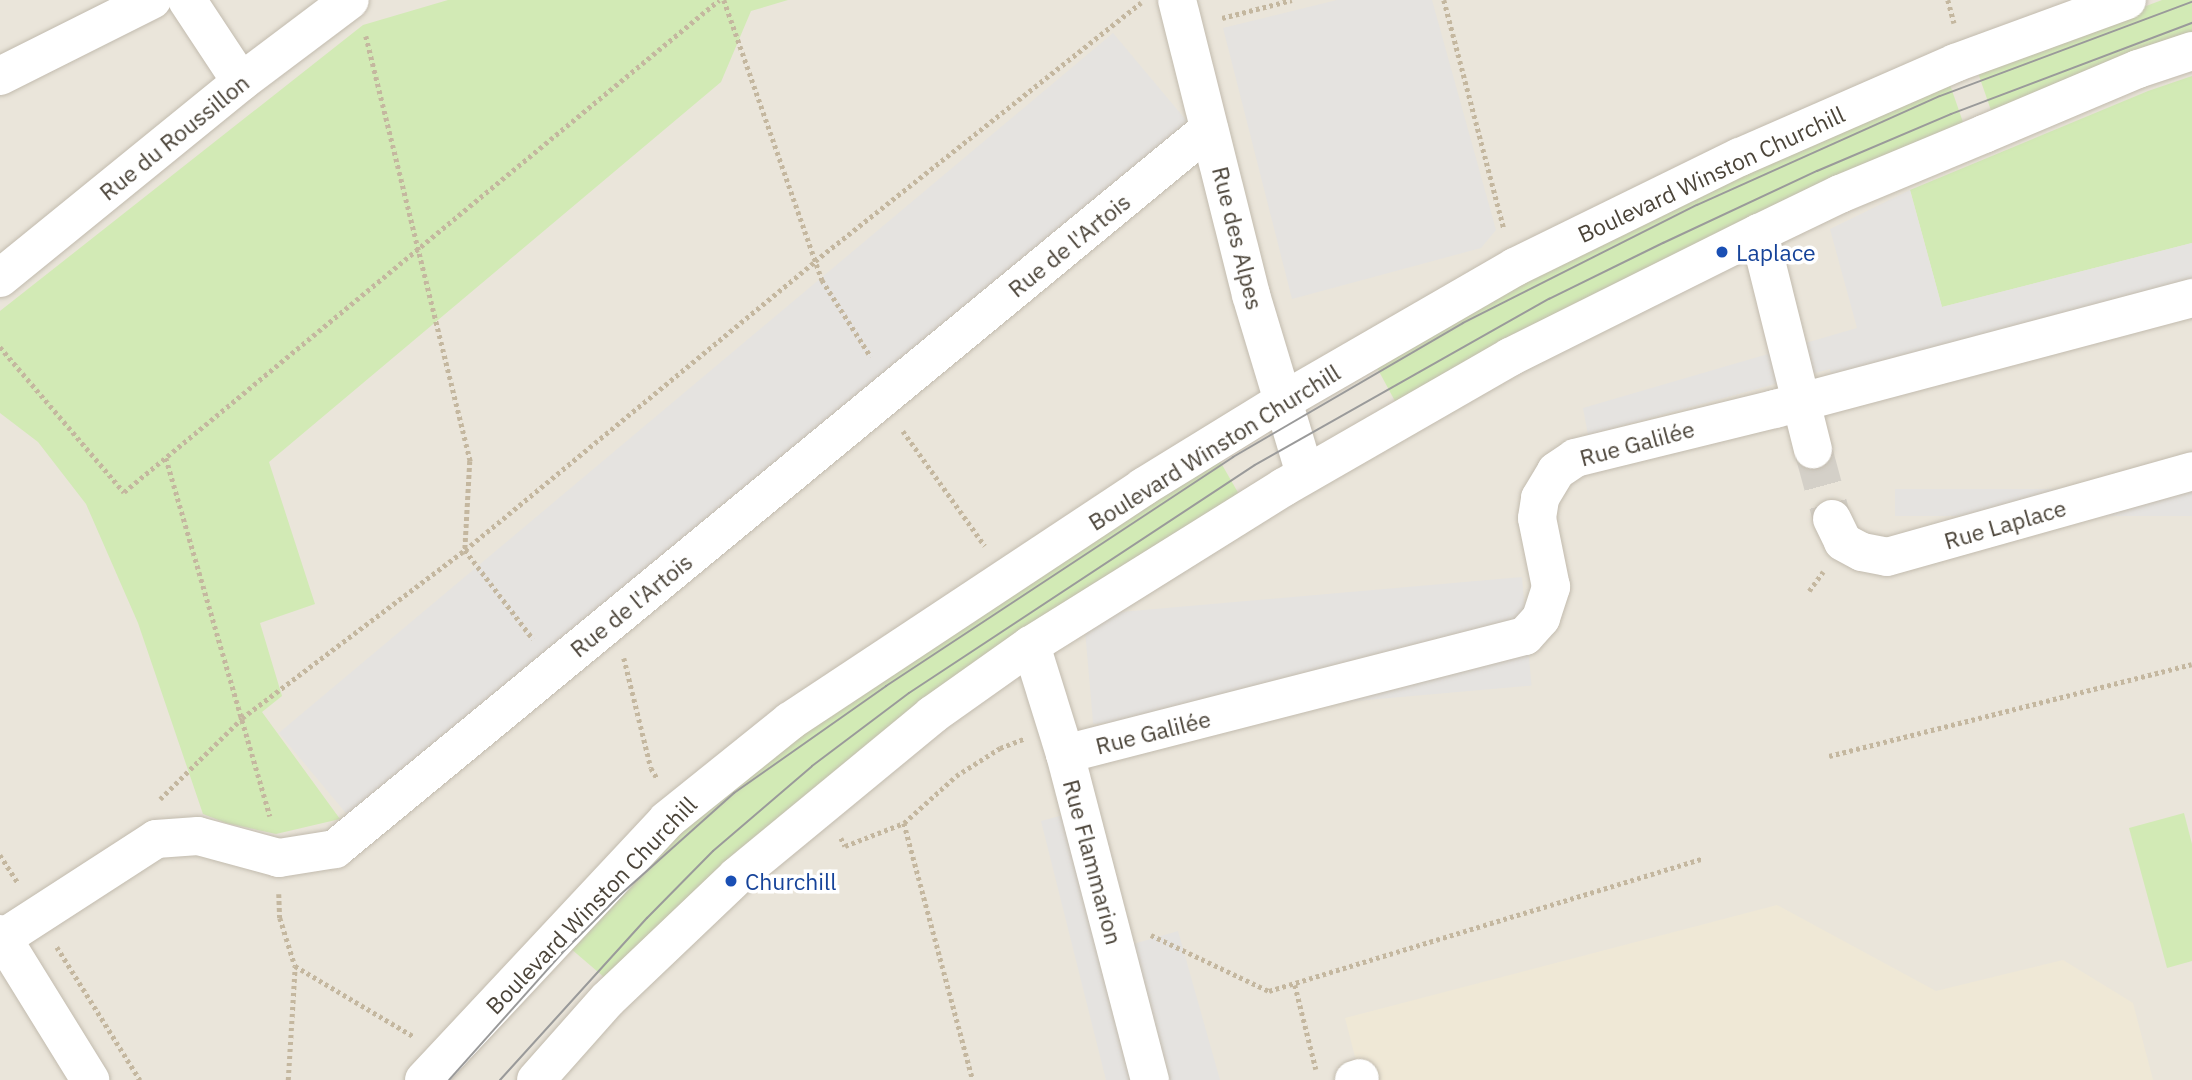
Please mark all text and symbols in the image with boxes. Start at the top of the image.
street label: Rue du Roussillon [94,68,254,206]
street label: Boulevard Winston Churchill [1573,100,1849,248]
street label: Rue des Alpes [1207,164,1269,312]
street label: Rue de l'Artois [1002,187,1136,303]
place label: Laplace [1736,238,1816,266]
marker: Laplace [1714,244,1730,260]
street label: Boulevard Winston Churchill [1083,358,1345,536]
street label: Rue Galilée [1577,414,1697,472]
street label: Rue Laplace [1941,493,2069,555]
street label: Rue de l'Artois [564,547,698,663]
street label: Rue Galilée [1093,704,1213,760]
street label: Rue Flammarion [1058,776,1128,948]
street label: Boulevard Winston Churchill [480,791,702,1019]
place label: Churchill [745,867,837,895]
marker: Churchill [723,873,739,889]

